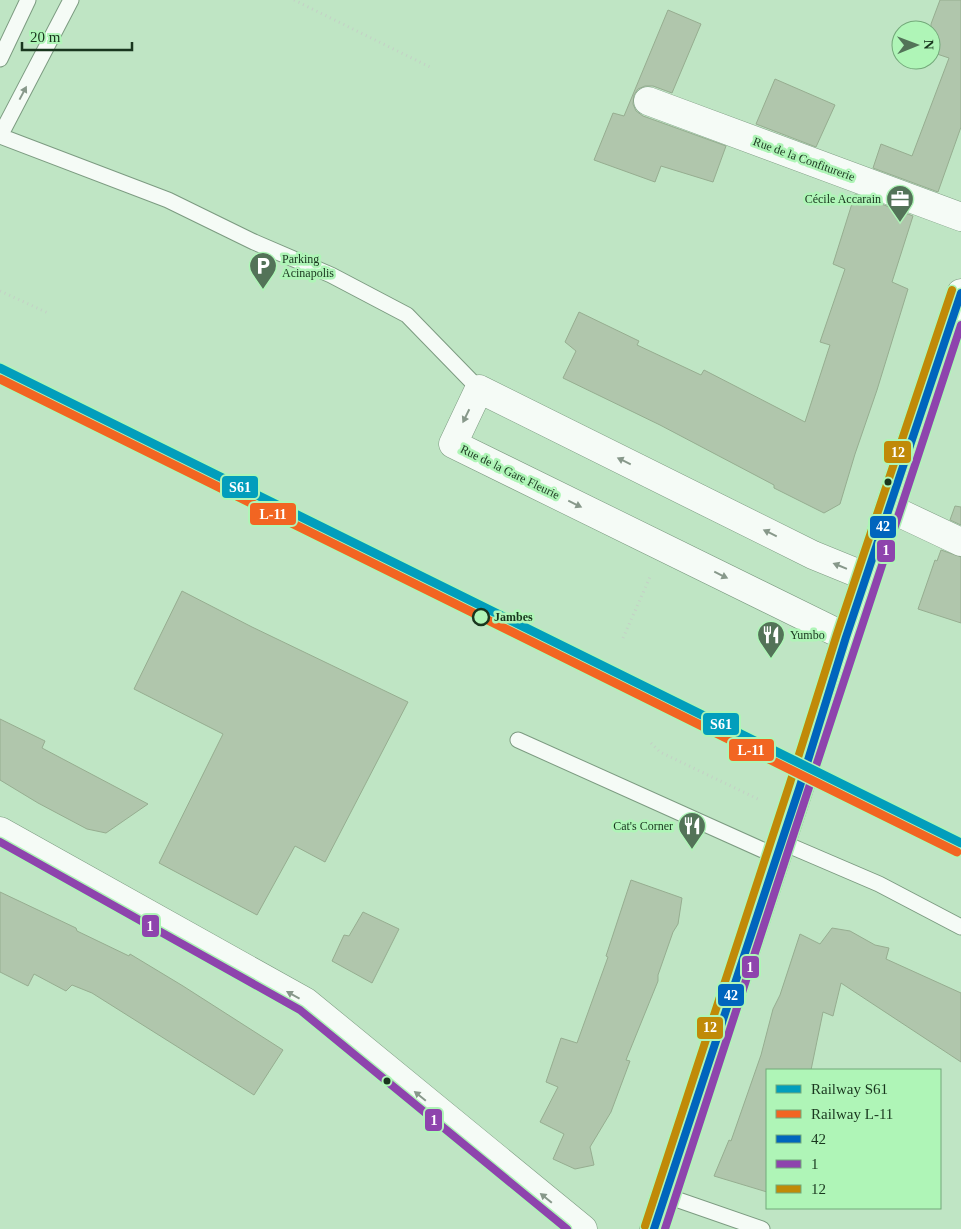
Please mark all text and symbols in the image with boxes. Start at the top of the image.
scale bar [22,20,132,52]
north arrow [891,20,941,70]
text: 20 m [30,29,61,45]
text: N [921,40,936,50]
one-way arrow [19,85,27,100]
street label: Rue de la Confiturerie [751,134,857,184]
office icon: Cécile Accarain [885,184,915,223]
place label: Cécile Accarain [805,192,881,206]
parking icon: Parking Acinapolis [248,251,278,290]
place label: Parking Acinapolis [282,252,334,280]
one-way arrow [462,409,470,424]
line badge: 12 [883,440,912,464]
street label: Rue de la Gare Fleurie [458,442,562,502]
text: 12 [891,445,905,460]
one-way arrow [617,457,631,465]
line badge: S61 [221,475,259,499]
unlabelled marker [883,477,893,487]
text: S61 [229,480,251,495]
one-way arrow [568,500,582,508]
line badge: L-11 [249,502,297,526]
text: L-11 [259,507,287,522]
line badge: 42 [869,515,897,539]
text: 42 [876,519,890,534]
one-way arrow [762,529,777,537]
line badge: 1 [876,539,896,563]
text: 1 [883,543,890,558]
one-way arrow [833,561,847,569]
one-way arrow [714,571,728,579]
marker: Jambes [472,608,490,626]
place label: Jambes [494,610,533,624]
restaurant icon: Yumbo [756,620,786,659]
place label: Yumbo [790,628,825,642]
line badge: S61 [702,712,740,736]
text: S61 [710,717,732,732]
line badge: L-11 [728,738,775,762]
text: L-11 [737,743,765,758]
restaurant icon: Cat's Corner [677,811,707,850]
place label: Cat's Corner [613,819,673,833]
line badge: 1 [141,914,160,938]
text: 1 [147,919,154,934]
line badge: 1 [741,955,760,979]
text: 1 [747,960,754,975]
line badge: 42 [717,983,745,1007]
text: 42 [724,988,738,1003]
one-way arrow [285,991,300,999]
line badge: 12 [696,1016,724,1040]
text: 12 [703,1020,717,1035]
legend [766,1069,941,1209]
unlabelled marker [382,1076,392,1086]
text: Railway S61 [811,1081,888,1097]
one-way arrow [413,1090,426,1101]
text: Railway L-11 [811,1106,893,1122]
line badge: 1 [424,1108,443,1132]
text: 1 [431,1113,438,1128]
text: 42 [811,1131,826,1147]
text: 1 [811,1156,819,1172]
text: 12 [811,1181,826,1197]
one-way arrow [539,1193,552,1204]

